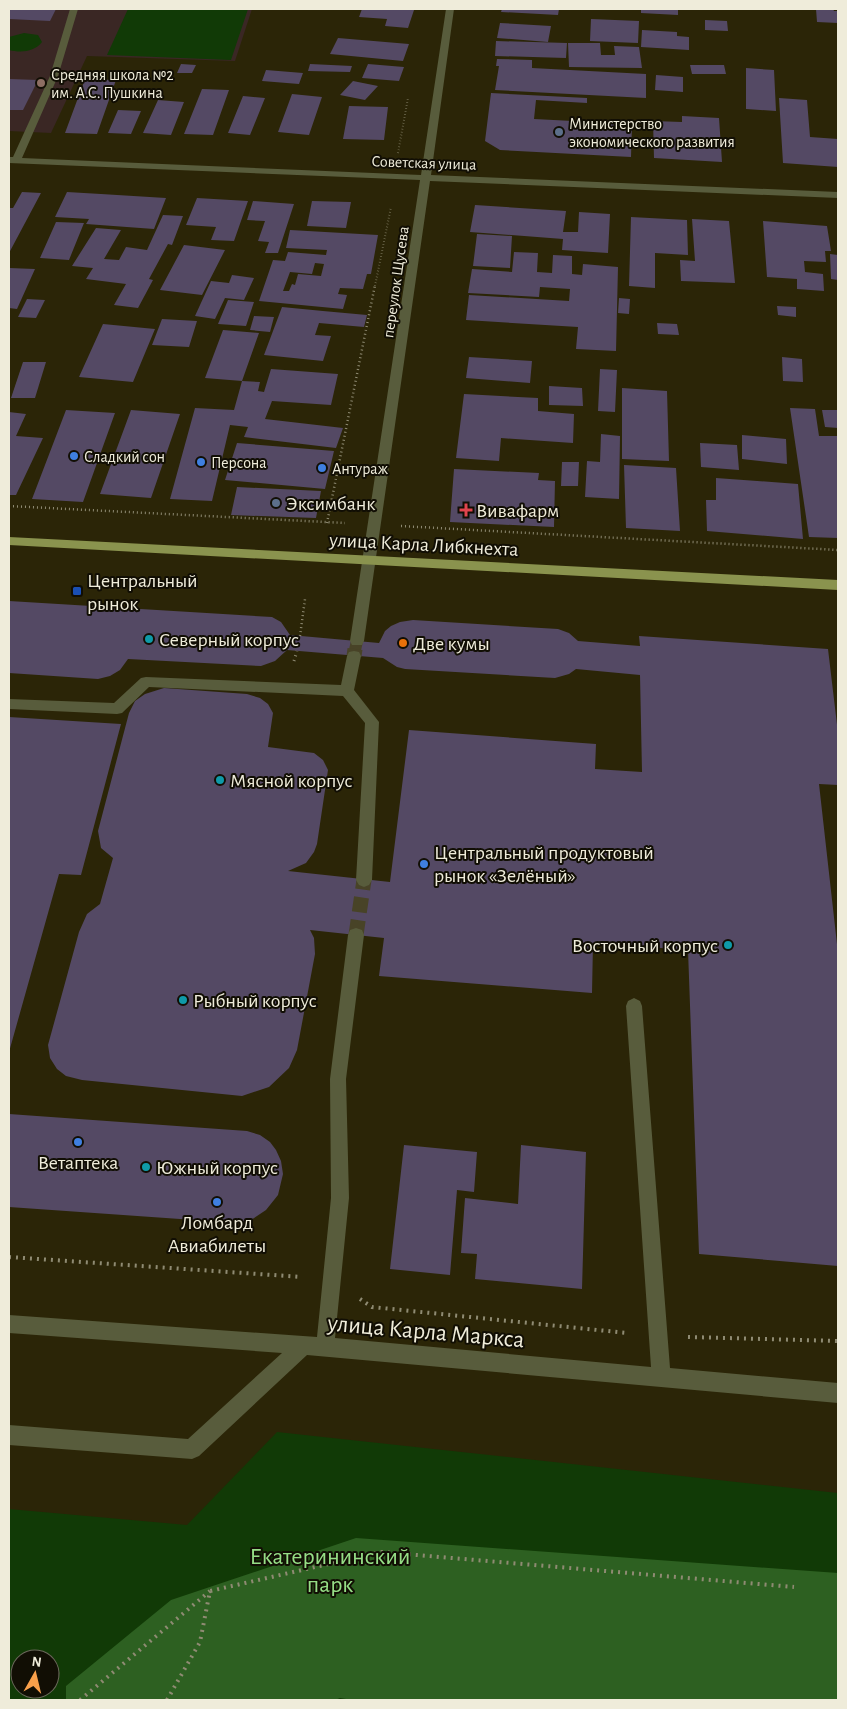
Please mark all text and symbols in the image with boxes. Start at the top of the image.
place label: Средняя школа №2 им. А.С. Пушкина [51,67,174,102]
marker: Средняя школа №2 им. А.С. Пушкина [35,77,47,89]
place label: Министерство экономического развития [569,116,735,150]
marker: Министерство экономического развития [553,126,565,138]
street label: Советская улица [371,153,477,174]
street label: переулок Щусева [380,225,413,339]
place label: Сладкий сон [84,449,165,465]
marker: Сладкий сон [68,450,80,462]
place label: Персона [211,455,267,471]
marker: Персона [195,456,207,468]
place label: Антураж [332,461,389,478]
marker: Антураж [316,462,328,474]
place label: Эксимбанк [286,494,375,514]
marker: Эксимбанк [270,497,282,509]
place label: Вивафарм [476,501,559,521]
marker: Вивафарм [460,504,472,516]
street label: улица Карла Либкнехта [328,530,519,560]
place label: Центральный рынок [87,571,198,614]
marker: Центральный рынок [71,585,83,597]
place label: Северный корпус [159,630,299,650]
marker: Северный корпус [143,633,155,645]
place label: Две кумы [413,634,490,654]
marker: Две кумы [397,637,409,649]
place label: Мясной корпус [230,771,352,791]
marker: Мясной корпус [214,774,226,786]
place label: Центральный продуктовый рынок «Зелёный» [434,843,654,886]
marker: Центральный продуктовый рынок «Зелёный» [418,858,430,870]
place label: Восточный корпус [572,936,718,956]
marker: Восточный корпус [722,939,734,951]
place label: Рыбный корпус [193,991,317,1011]
marker: Рыбный корпус [177,994,189,1006]
marker: Ветаптека [72,1136,84,1148]
place label: Ветаптека [38,1153,118,1173]
place label: Южный корпус [156,1158,278,1178]
marker: Южный корпус [140,1161,152,1173]
marker: Ломбард Авиабилеты [211,1196,223,1208]
place label: Ломбард Авиабилеты [168,1213,266,1256]
street label: улица Карла Маркса [326,1311,525,1353]
park label: Екатерининский парк [249,1545,411,1597]
north arrow [10,1649,60,1699]
text: N [31,1655,42,1670]

